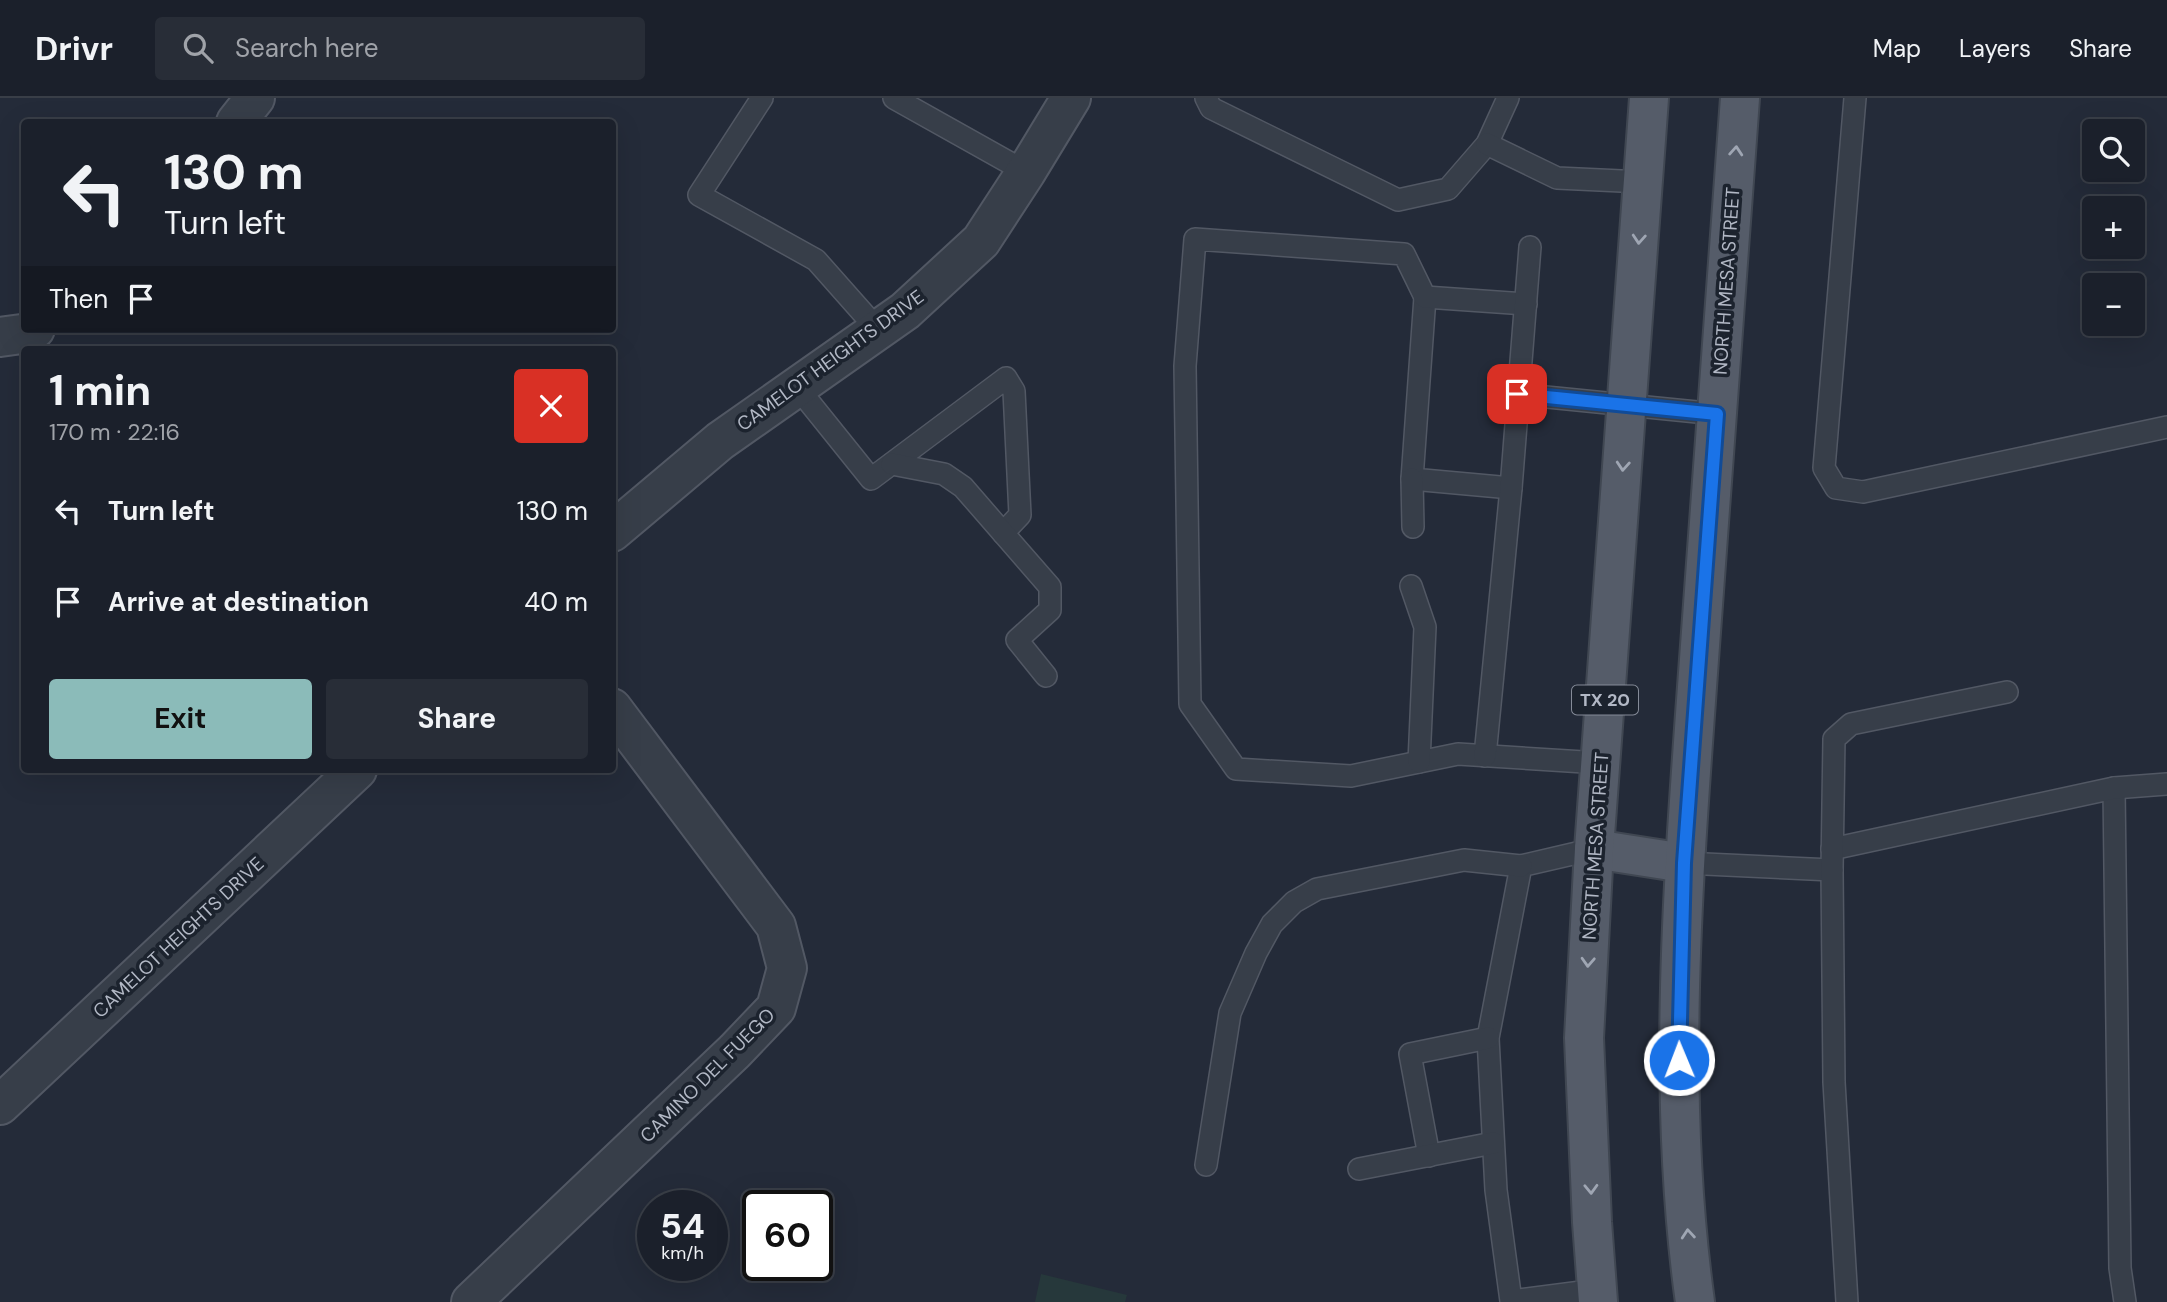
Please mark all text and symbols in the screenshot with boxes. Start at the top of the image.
search box [155,17,645,80]
text: Drivr [35,27,113,70]
icon: search [179,29,217,67]
text: Search here [235,31,378,65]
text: Map [1873,33,1921,64]
text: Layers [1959,33,2031,64]
text: Share [2069,33,2132,64]
map controls [2082,119,2145,336]
button: search [2082,119,2145,182]
text: 130 m [164,140,304,204]
one-way arrow [1728,146,1743,157]
icon: left [49,147,140,238]
street label: NORTH MESA STREET [1707,186,1746,376]
button: + [2082,196,2145,259]
text: Turn left [164,202,286,244]
one-way arrow [1632,234,1647,245]
button: − [2082,273,2145,336]
icon: arrive [122,280,160,318]
text: Then [49,282,108,316]
street label: CAMELOT HEIGHTS DRIVE [732,284,929,437]
text: 1 min [49,363,151,418]
pin [1487,364,1547,424]
button: close [514,369,588,443]
icon: arrive [1498,375,1536,413]
text: 170 m · 22:16 [49,417,180,447]
one-way arrow [1616,461,1631,472]
icon: left [49,492,87,530]
text: Turn left [108,494,215,528]
text: 130 m [517,494,588,528]
icon: arrive [49,583,87,621]
text: Arrive at destination [108,585,369,619]
text: 40 m [524,585,588,619]
button: Exit [49,679,312,759]
button: Share [326,679,588,759]
road number: TX 20 [1572,686,1638,714]
street label: NORTH MESA STREET [1576,751,1615,941]
street label: CAMELOT HEIGHTS DRIVE [87,851,269,1023]
one-way arrow [1581,957,1596,968]
street label: CAMINO DEL FUEGO [635,1003,780,1148]
position arrow [1642,1023,1716,1097]
one-way arrow [1583,1184,1598,1195]
speed limit sign: 60 [742,1190,833,1281]
text: 54 [660,1203,705,1249]
one-way arrow [1681,1228,1696,1239]
text: km/h [661,1241,704,1265]

